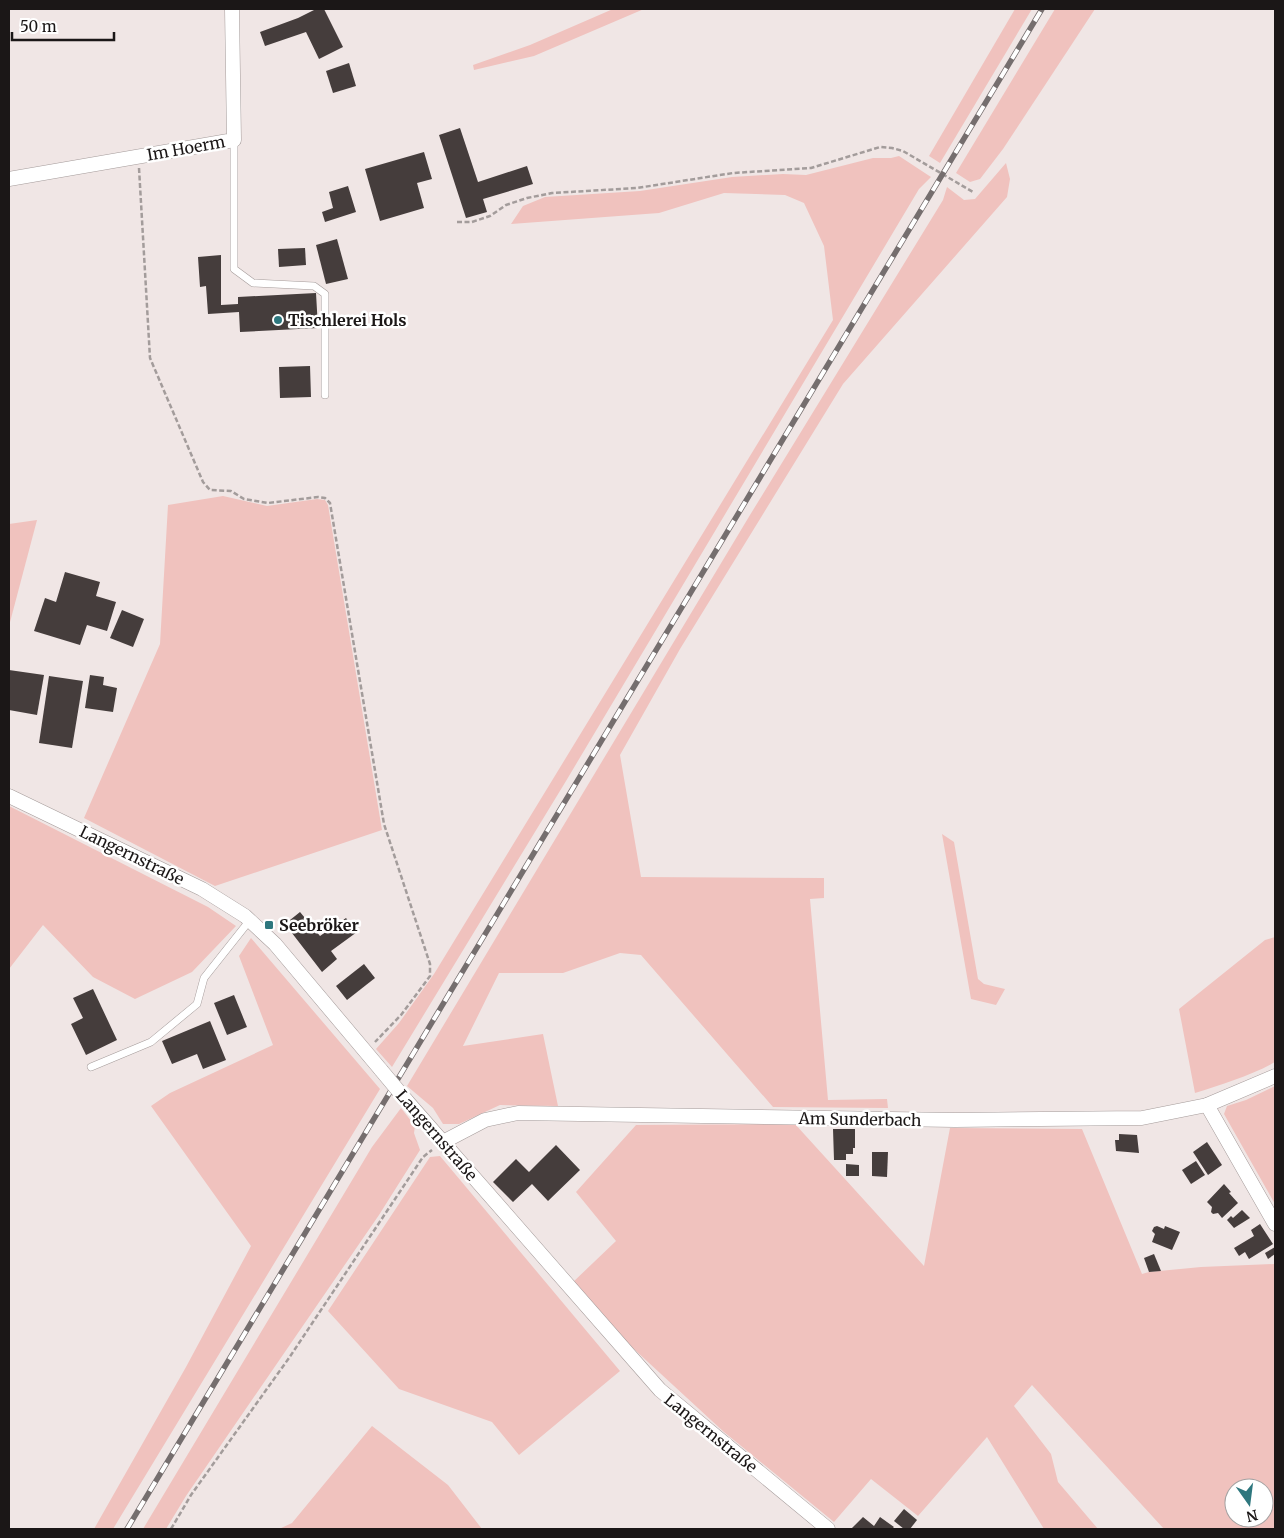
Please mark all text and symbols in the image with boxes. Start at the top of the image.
scale bar [12,10,115,42]
text: 50 m [20,17,57,36]
street label: Im Hoerm [145,131,227,165]
place label: Tischlerei Hols [288,310,407,330]
marker: Tischlerei Hols [272,314,284,326]
street label: Langernstraße [76,821,188,889]
place label: Seebröker [279,915,359,935]
marker: Seebröker [263,919,275,931]
street label: Langernstraße [392,1085,482,1185]
street label: Am Sunderbach [797,1108,922,1130]
street label: Langernstraße [660,1389,762,1477]
north arrow [1224,1478,1274,1528]
text: N [1245,1506,1260,1526]

